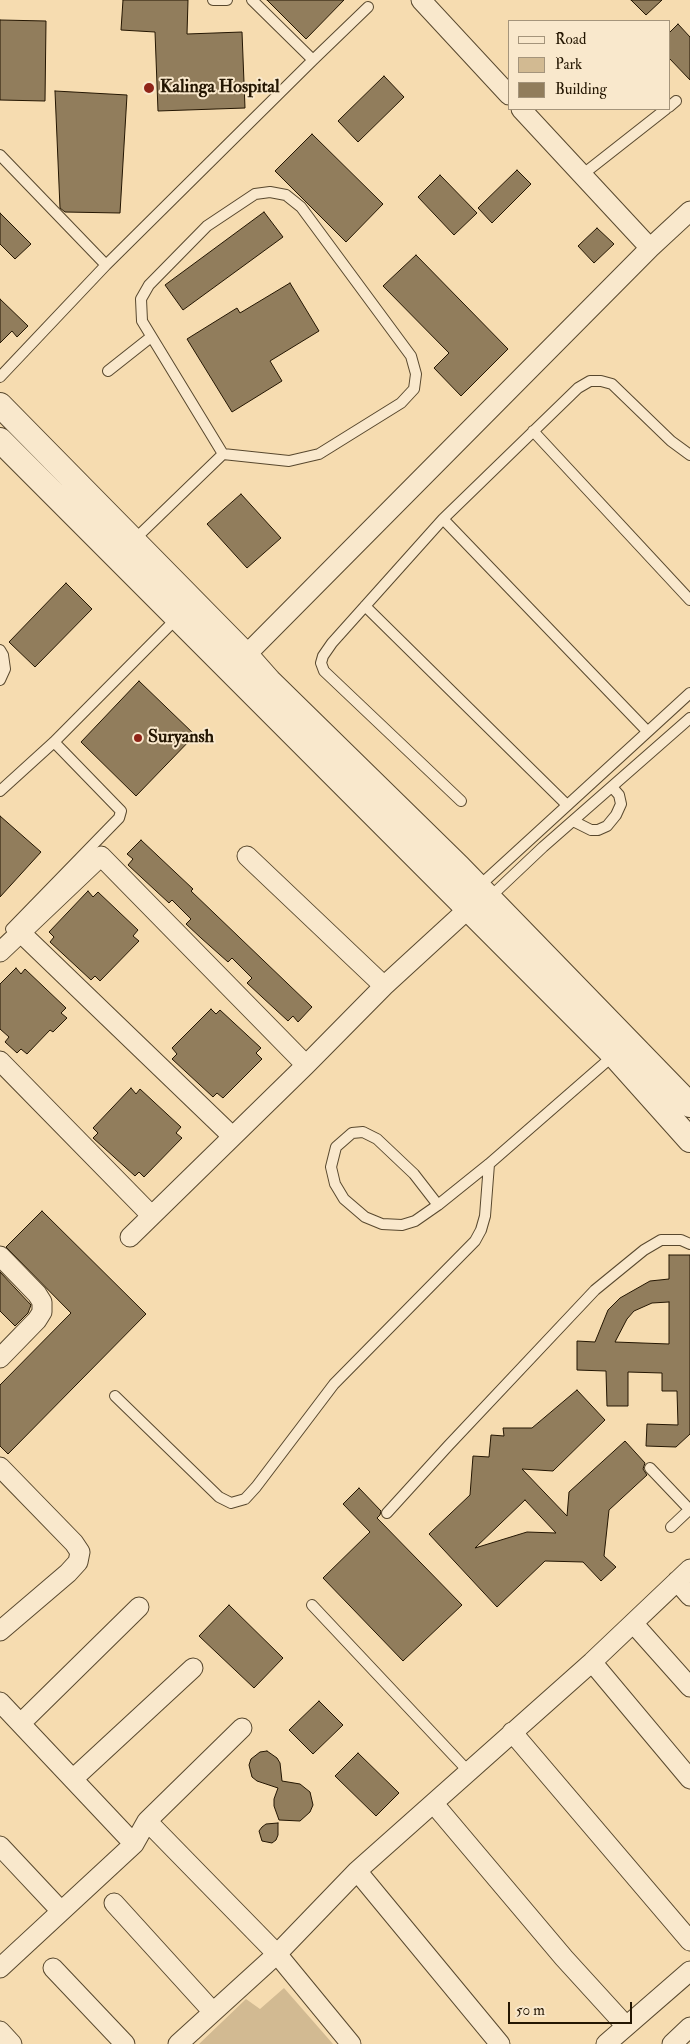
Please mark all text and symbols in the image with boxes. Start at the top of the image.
legend [508,20,670,110]
text: Road [555,30,586,49]
text: Park [555,55,582,74]
place label: Kalinga Hospital [160,77,280,99]
text: Building [555,80,607,99]
marker: Kalinga Hospital [142,81,156,95]
place label: Suryansh [148,727,214,749]
marker: Suryansh [132,732,144,744]
scale bar [510,1992,634,2024]
text: 50 m [516,2001,545,2020]

